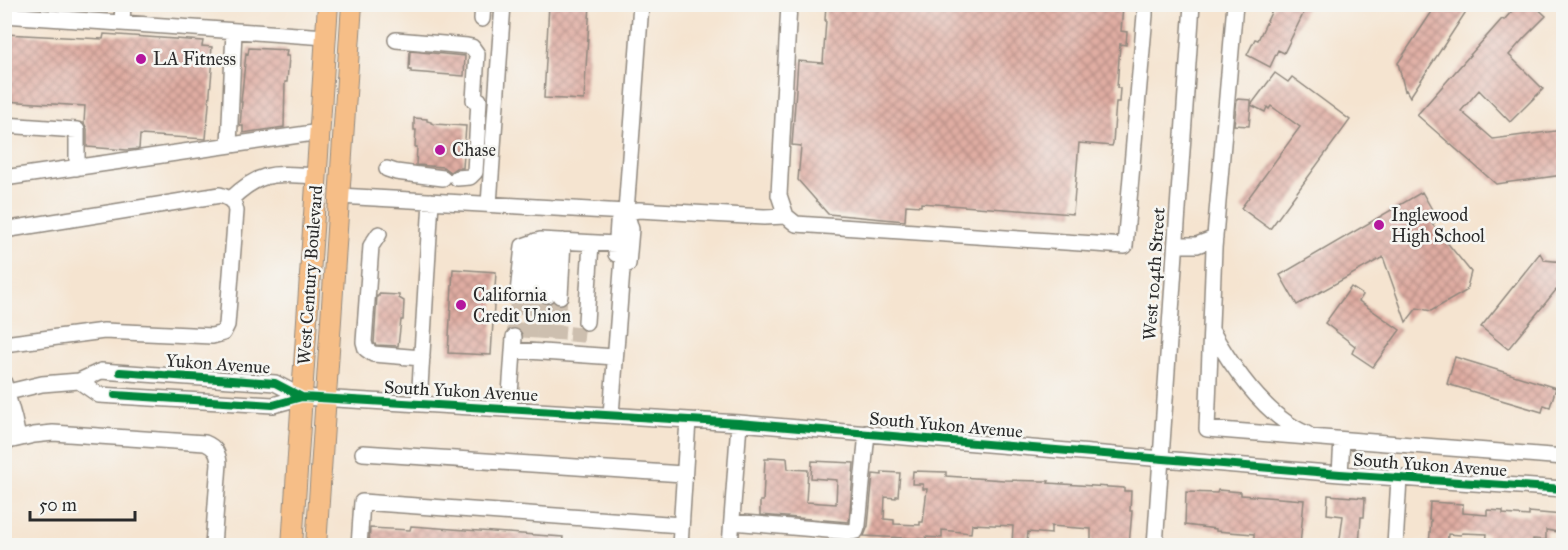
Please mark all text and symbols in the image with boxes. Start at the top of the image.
place label: LA Fitness [153,48,236,70]
marker: LA Fitness [134,52,148,66]
place label: Chase [452,139,496,161]
marker: Chase [433,143,447,157]
street label: West Century Boulevard [293,184,327,366]
place label: Inglewood High School [1391,204,1485,248]
street label: West 104th Street [1138,206,1170,341]
marker: Inglewood High School [1372,218,1386,232]
place label: California Credit Union [473,284,571,327]
marker: California Credit Union [454,298,468,312]
street label: Yukon Avenue [165,349,271,379]
street label: South Yukon Avenue [383,376,539,406]
street label: South Yukon Avenue [868,407,1024,443]
street label: South Yukon Avenue [1352,449,1508,481]
scale bar [30,484,135,522]
text: 50 m [39,494,77,516]

